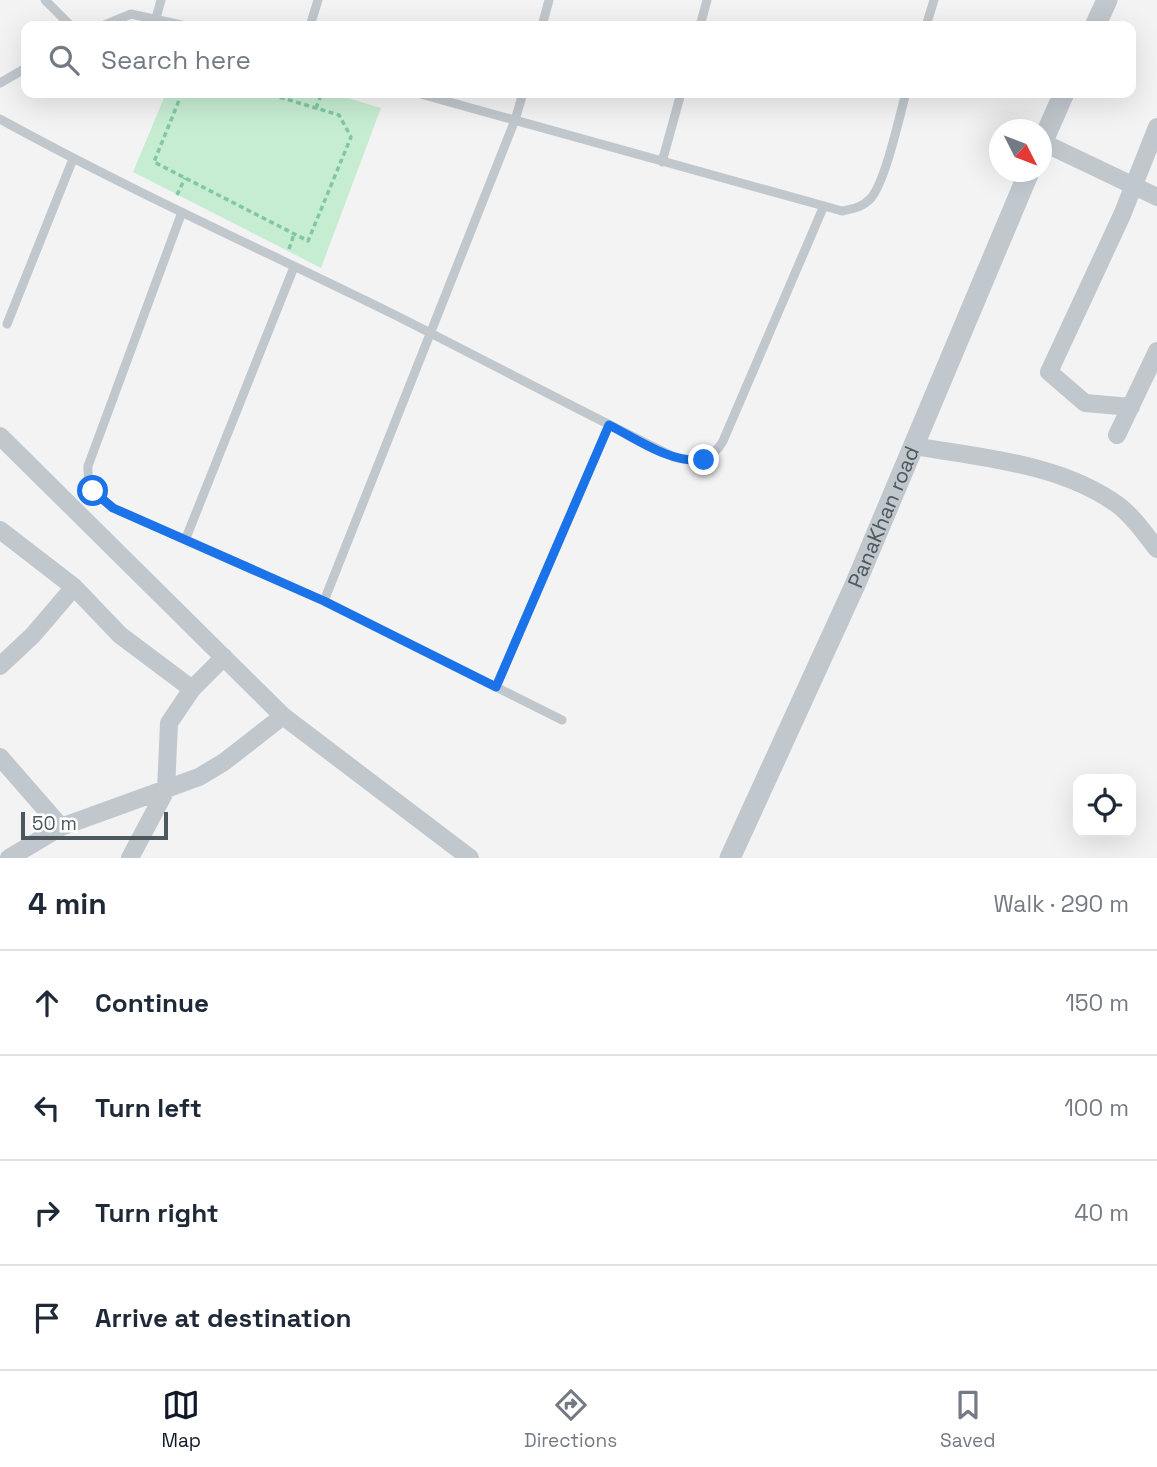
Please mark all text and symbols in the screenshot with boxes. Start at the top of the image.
search box [21,21,1136,98]
icon: search [45,41,83,79]
text: Search here [101,43,251,77]
north arrow [989,119,1052,182]
street label: PanaKhan road [841,442,925,592]
route end [688,444,719,475]
route start [77,475,108,506]
map controls [1073,774,1136,837]
button: locate [1073,774,1136,837]
scale bar [21,809,168,841]
text: 50 m [32,811,77,836]
text: 4 min [28,884,107,923]
text: Walk · 290 m [993,889,1129,919]
icon: ahead [28,984,66,1022]
text: Continue [95,986,209,1020]
text: 150 m [1065,988,1129,1018]
icon: left [28,1089,66,1127]
text: Turn left [95,1091,202,1125]
text: 100 m [1064,1093,1129,1123]
icon: right [28,1194,66,1232]
text: Turn right [95,1196,219,1230]
text: 40 m [1074,1198,1129,1228]
icon: arrive [28,1299,66,1337]
text: Arrive at destination [95,1301,352,1335]
tab: Map [161,1386,201,1453]
tab: Directions [524,1386,617,1453]
tab: Saved [940,1386,996,1453]

